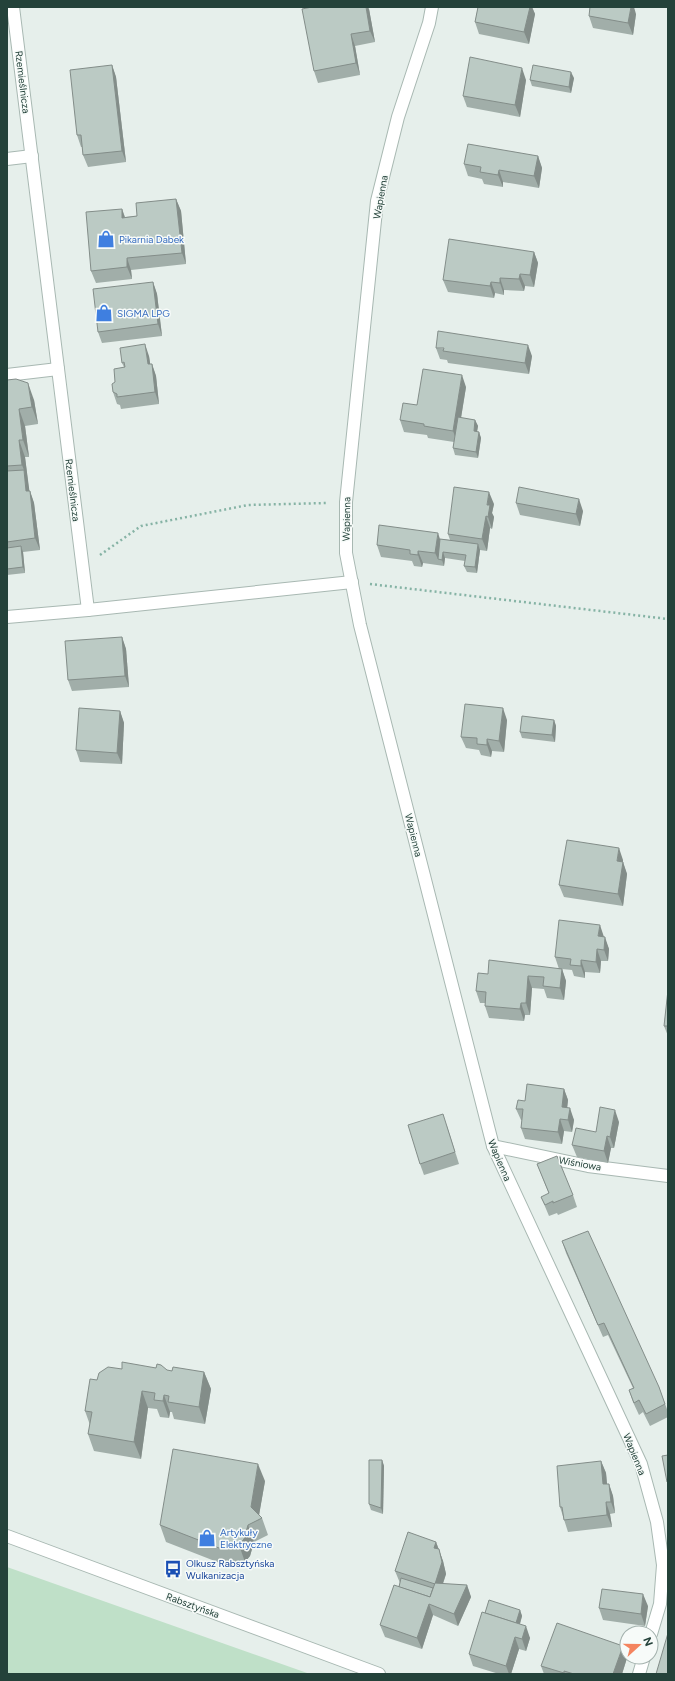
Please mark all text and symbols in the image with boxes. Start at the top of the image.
street label: Rzemieślnicza [12,50,33,114]
street label: Wapienna [370,174,391,220]
shop icon: Pikarnia Dabek [96,229,116,249]
place label: Pikarnia Dabek [119,233,184,246]
shop icon: SIGMA LPG [94,303,114,323]
place label: SIGMA LPG [117,307,170,320]
street label: Rzemieślnicza [62,458,83,522]
street label: Wapienna [340,497,353,541]
street label: Wapienna [402,812,425,858]
street label: Wapienna [485,1137,514,1183]
street label: Wiśniowa [558,1153,602,1174]
street label: Wapienna [620,1431,649,1477]
place label: Artykuły Elektryczne [220,1526,273,1551]
shop icon: Artykuły Elektryczne [197,1528,217,1548]
place label: Olkusz Rabsztyńska Wulkanizacja [186,1557,274,1582]
bus stop icon: Olkusz Rabsztyńska Wulkanizacja [163,1559,183,1579]
street label: Rabsztyńska [164,1590,221,1621]
north arrow [619,1625,659,1665]
text: N [640,1635,655,1648]

